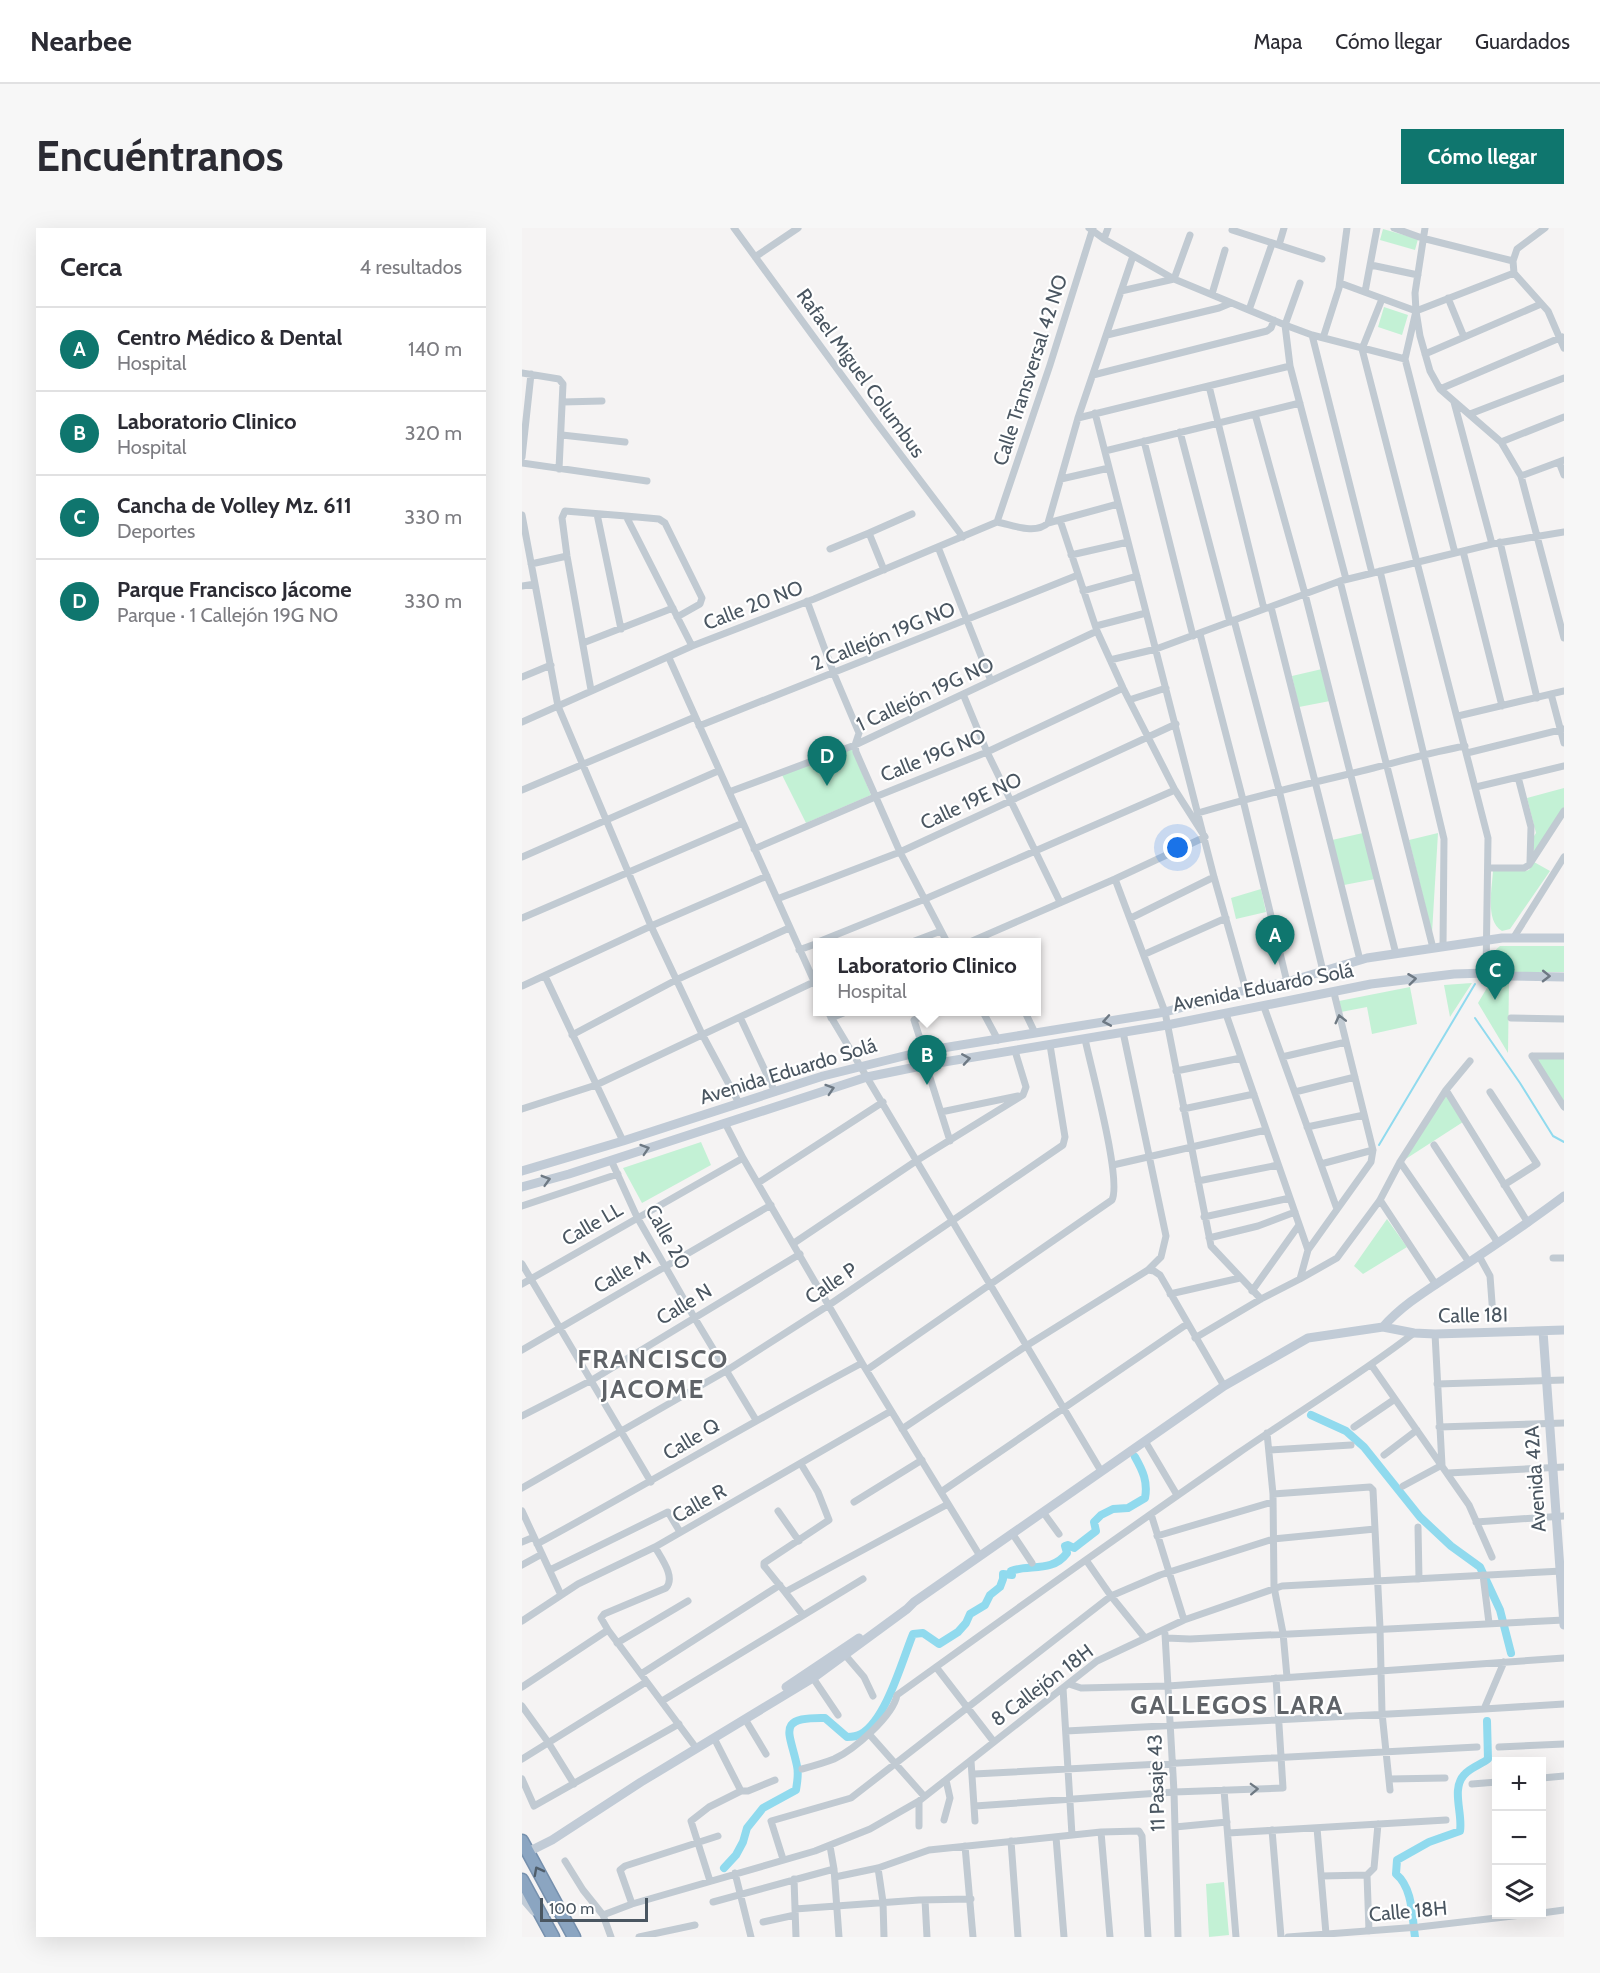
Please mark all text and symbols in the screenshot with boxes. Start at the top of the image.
text: Nearbee [30,24,132,58]
text: Mapa [1254,29,1302,54]
text: Cómo llegar [1335,29,1442,54]
text: Guardados [1475,29,1570,54]
button: Cómo llegar [1401,129,1564,184]
text: Encuéntranos [36,130,284,182]
text: Cerca [60,251,122,283]
text: 4 resultados [360,255,462,279]
street label: Calle Transversal 42 NO [988,271,1072,469]
street label: Rafael Miguel Columbus [792,284,930,462]
text: Centro Médico & Dental [117,324,342,351]
text: A [73,337,86,361]
text: 140 m [408,337,462,361]
text: Hospital [117,351,187,375]
text: Laboratorio Clinico [117,408,296,435]
text: B [73,421,86,445]
text: 320 m [405,421,462,445]
text: Hospital [117,435,187,459]
text: Cancha de Volley Mz. 611 [117,492,352,519]
text: C [73,505,86,529]
text: 330 m [404,505,462,529]
text: Deportes [117,519,195,543]
street label: Calle 20 NO [700,575,806,635]
text: Parque Francisco Jácome [117,576,352,603]
text: D [72,589,87,613]
text: 330 m [404,589,462,613]
street label: 2 Callejón 19G NO [808,596,958,676]
text: Parque · 1 Callejón 19G NO [117,603,338,627]
street label: 1 Callejón 19G NO [853,652,997,736]
street label: Calle 19G NO [877,723,989,787]
pin: D [808,736,846,786]
street label: Calle 19E NO [917,767,1025,835]
your location [1163,833,1192,862]
pin: A [1256,916,1294,965]
popup [813,938,1041,1016]
pin: C [1476,950,1514,1000]
text: Laboratorio Clinico [837,952,1017,979]
street label: Avenida Eduardo Solá [1171,958,1356,1016]
one-way arrow [1541,970,1550,983]
one-way arrow [1408,973,1417,986]
text: Hospital [837,979,907,1003]
one-way arrow [1335,1014,1348,1024]
one-way arrow [1103,1015,1112,1027]
street label: Avenida Eduardo Solá [697,1033,880,1109]
pin: B [908,1036,946,1085]
one-way arrow [961,1053,970,1065]
one-way arrow [825,1084,835,1096]
one-way arrow [639,1144,650,1156]
one-way arrow [540,1175,551,1187]
street label: Calle LL [557,1197,627,1251]
street label: Calle 20 [640,1200,696,1274]
street label: Calle M [589,1246,655,1298]
street label: Calle P [800,1257,862,1309]
street label: Calle N [652,1278,716,1330]
street label: Calle 18I [1438,1302,1508,1328]
district label: FRANCISCO JACOME [577,1343,729,1405]
street label: Calle Q [659,1413,723,1465]
street label: Avenida 42A [1519,1424,1551,1533]
street label: Calle R [668,1478,730,1528]
street label: 8 Callejón 18H [986,1639,1098,1731]
district label: GALLEGOS LARA [1130,1689,1344,1721]
street label: 11 Pasaje 43 [1142,1734,1170,1832]
map controls [1492,1757,1546,1919]
button: + [1492,1757,1546,1811]
one-way arrow [1249,1783,1258,1796]
button: − [1492,1811,1546,1865]
button: layers [1492,1865,1546,1919]
one-way arrow [534,1866,545,1877]
scale bar [540,1895,648,1922]
street label: Calle 18H [1368,1896,1448,1926]
text: 100 m [549,1899,594,1918]

